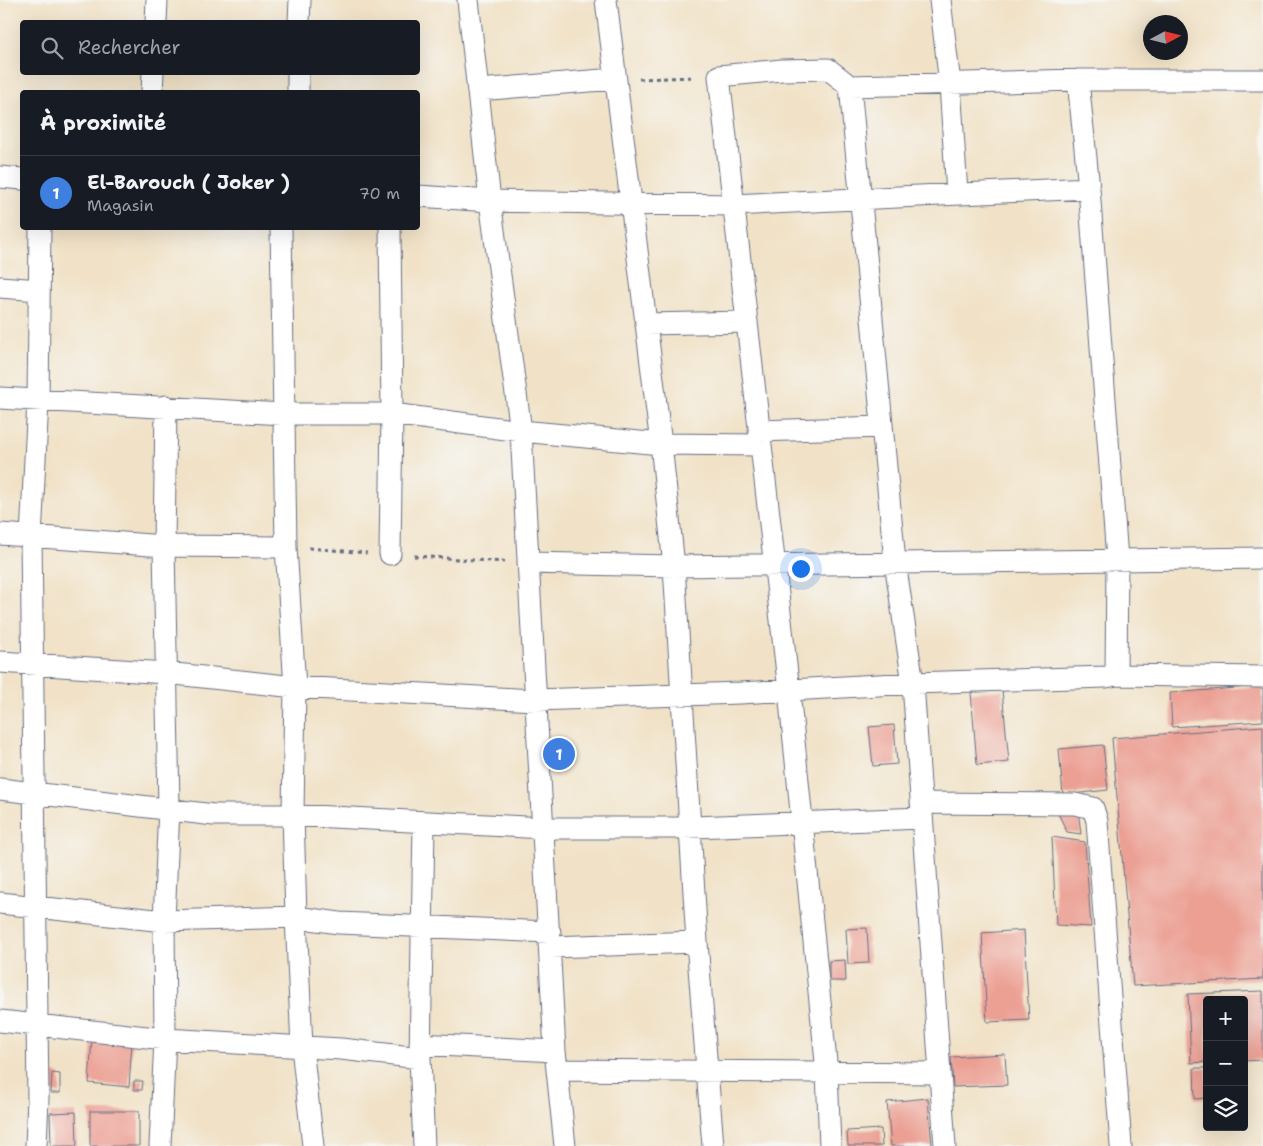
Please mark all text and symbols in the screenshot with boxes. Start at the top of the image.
north arrow [1143,15,1188,60]
search box [20,20,420,75]
icon: search [38,34,66,62]
text: Rechercher [78,35,181,60]
text: À proximité [40,109,166,137]
text: El-Barouch ( Joker ) [87,170,290,195]
text: 1 [52,183,60,204]
text: 70 m [359,183,400,204]
text: Magasin [87,195,153,216]
your location [788,556,814,582]
pin: 1 [543,735,575,773]
map controls [1203,996,1248,1131]
button: + [1203,996,1248,1041]
button: − [1203,1041,1248,1086]
button: layers [1203,1086,1248,1131]

